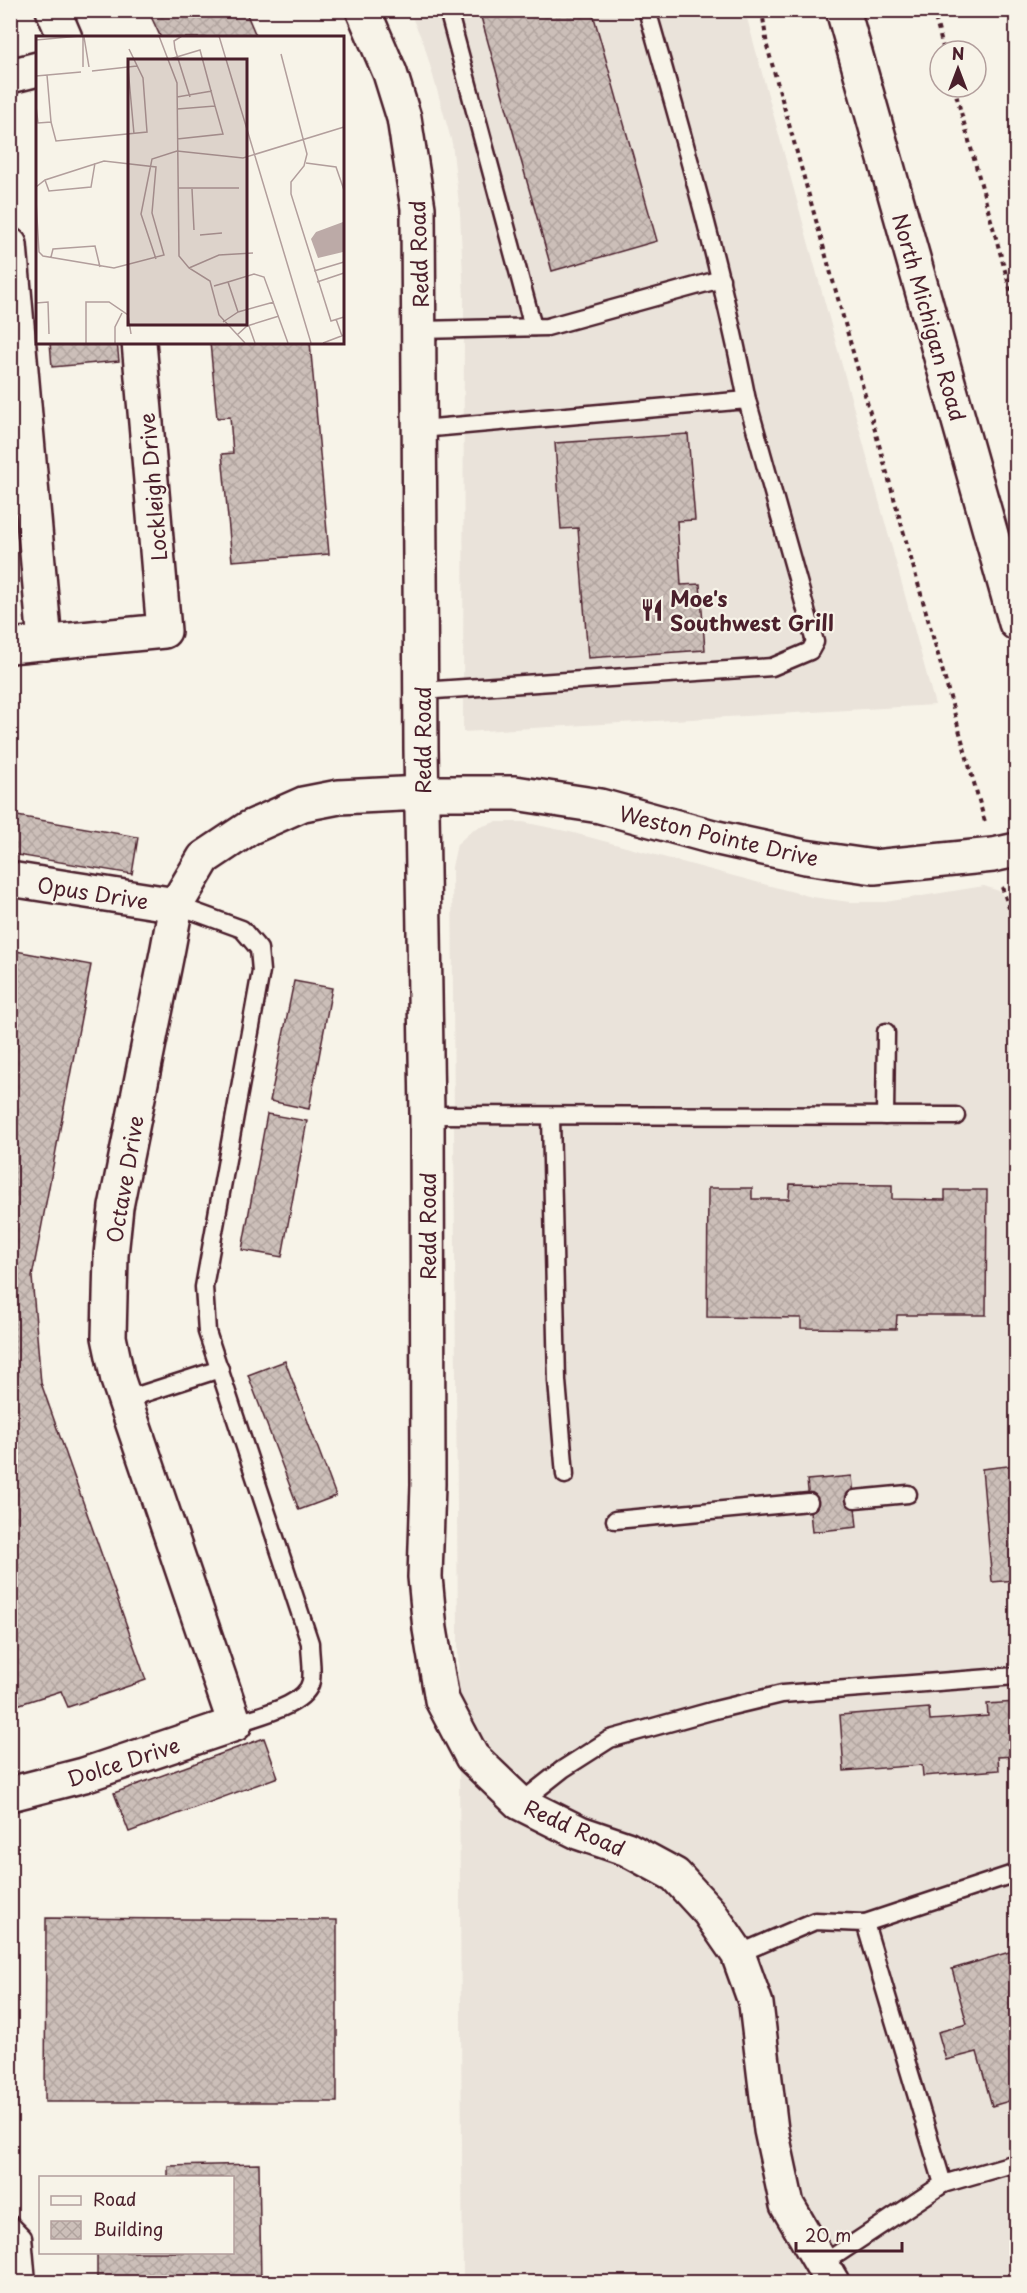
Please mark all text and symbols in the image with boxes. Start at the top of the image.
inset map [36,36,344,344]
north arrow [928,39,988,99]
text: N [952,41,964,65]
street label: Redd Road [400,200,436,308]
street label: North Michigan Road [885,209,975,425]
street label: Lockleigh Drive [130,411,174,563]
place label: Moe's Southwest Grill [670,582,834,638]
restaurant icon: Moe's Southwest Grill [639,597,665,623]
street label: Redd Road [406,686,438,794]
street label: Weston Pointe Drive [616,796,822,874]
street label: Opus Drive [35,867,151,917]
street label: Octave Drive [97,1113,151,1245]
street label: Redd Road [411,1172,443,1280]
street label: Dolce Drive [63,1728,183,1794]
street label: Redd Road [519,1791,631,1863]
legend [39,2176,234,2254]
text: Road [93,2185,137,2212]
text: Building [93,2215,163,2242]
scale bar [796,2215,902,2253]
text: 20 m [805,2221,851,2248]

